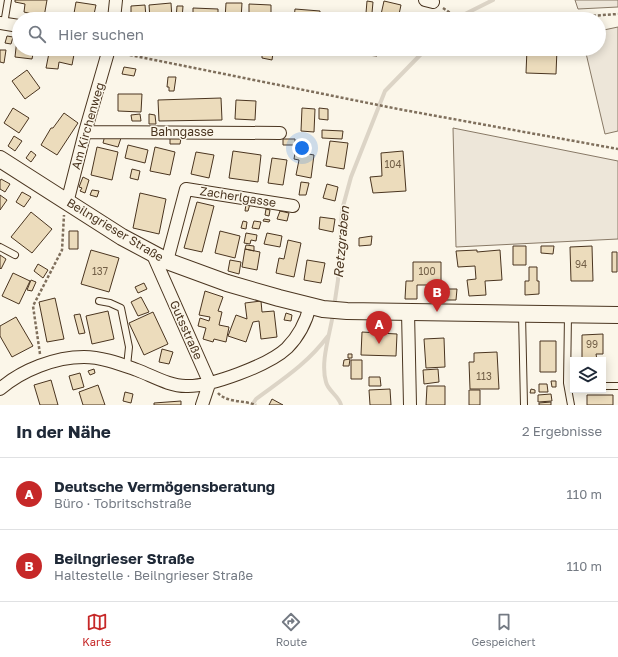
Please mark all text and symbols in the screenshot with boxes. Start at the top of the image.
search box [12,12,606,56]
icon: search [26,23,48,45]
text: Hier suchen [58,25,144,43]
street label: Am Kirchenweg [68,81,107,171]
street label: Bahngasse [150,124,214,139]
your location [292,138,312,158]
house number: 104 [384,158,402,170]
street label: Zacherlgasse [199,183,277,210]
street label: Beilngrieser Straße [64,195,166,264]
water label: Retzgraben [330,204,352,279]
house number: 94 [575,258,587,270]
house number: 137 [92,265,108,277]
house number: 100 [418,265,436,277]
pin: B [424,279,450,312]
street label: Gutsstraße [167,298,206,362]
pin: A [366,311,392,344]
house number: 99 [586,338,598,350]
map controls [570,357,606,393]
button: layers [570,357,606,393]
house number: 113 [476,370,492,382]
text: In der Nähe [16,421,111,442]
text: 2 Ergebnisse [522,423,602,439]
text: Deutsche Vermögensberatung [54,477,275,495]
text: A [24,486,34,502]
text: 110 m [567,486,602,502]
text: Büro · Tobritschstraße [54,495,192,511]
text: Beilngrieser Straße [54,549,195,567]
text: B [24,558,34,574]
text: 110 m [567,558,602,574]
text: Haltestelle · Beilngrieser Straße [54,567,253,583]
tab: Karte [82,611,111,648]
tab: Route [276,611,307,648]
tab: Gespeichert [472,611,536,648]

